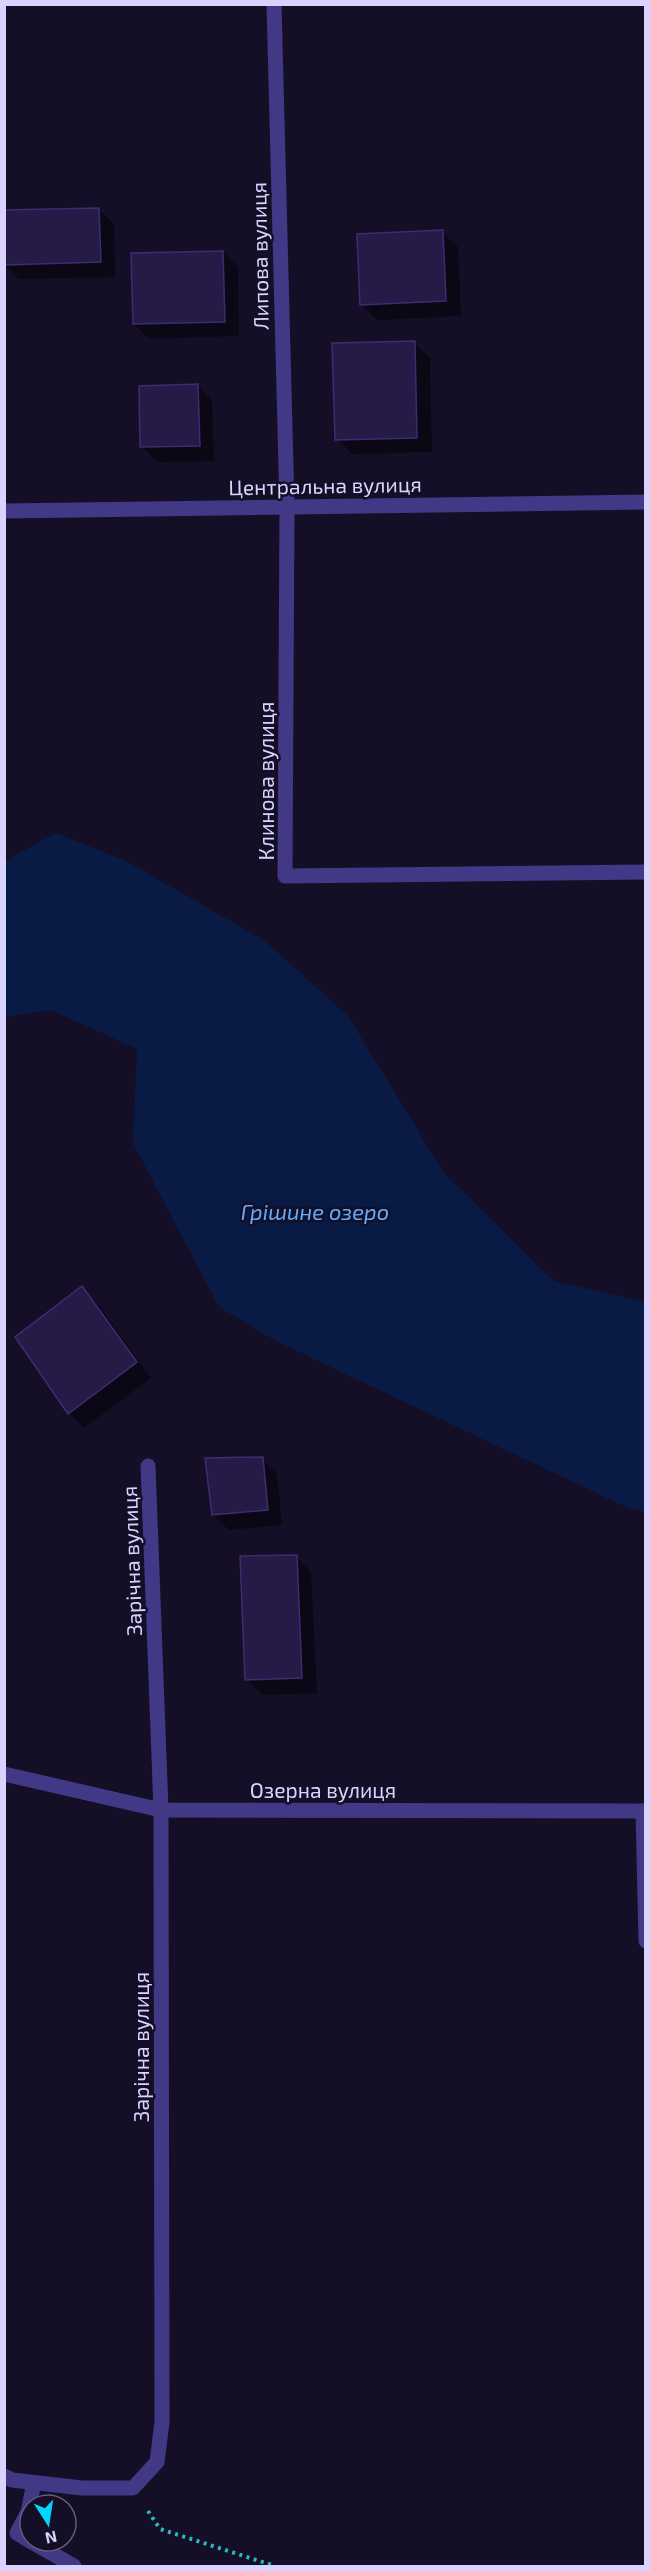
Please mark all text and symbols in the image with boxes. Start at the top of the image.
street label: Липова вулиця [245,182,274,330]
street label: Центральна вулиця [228,471,422,500]
street label: Клинова вулиця [253,702,279,860]
water label: Грішине озеро [241,1198,389,1224]
street label: Зарічна вулиця [116,1485,147,1637]
street label: Озерна вулиця [250,1777,396,1803]
street label: Зарічна вулиця [128,1972,154,2122]
north arrow [18,2493,78,2553]
text: N [44,2528,59,2549]

